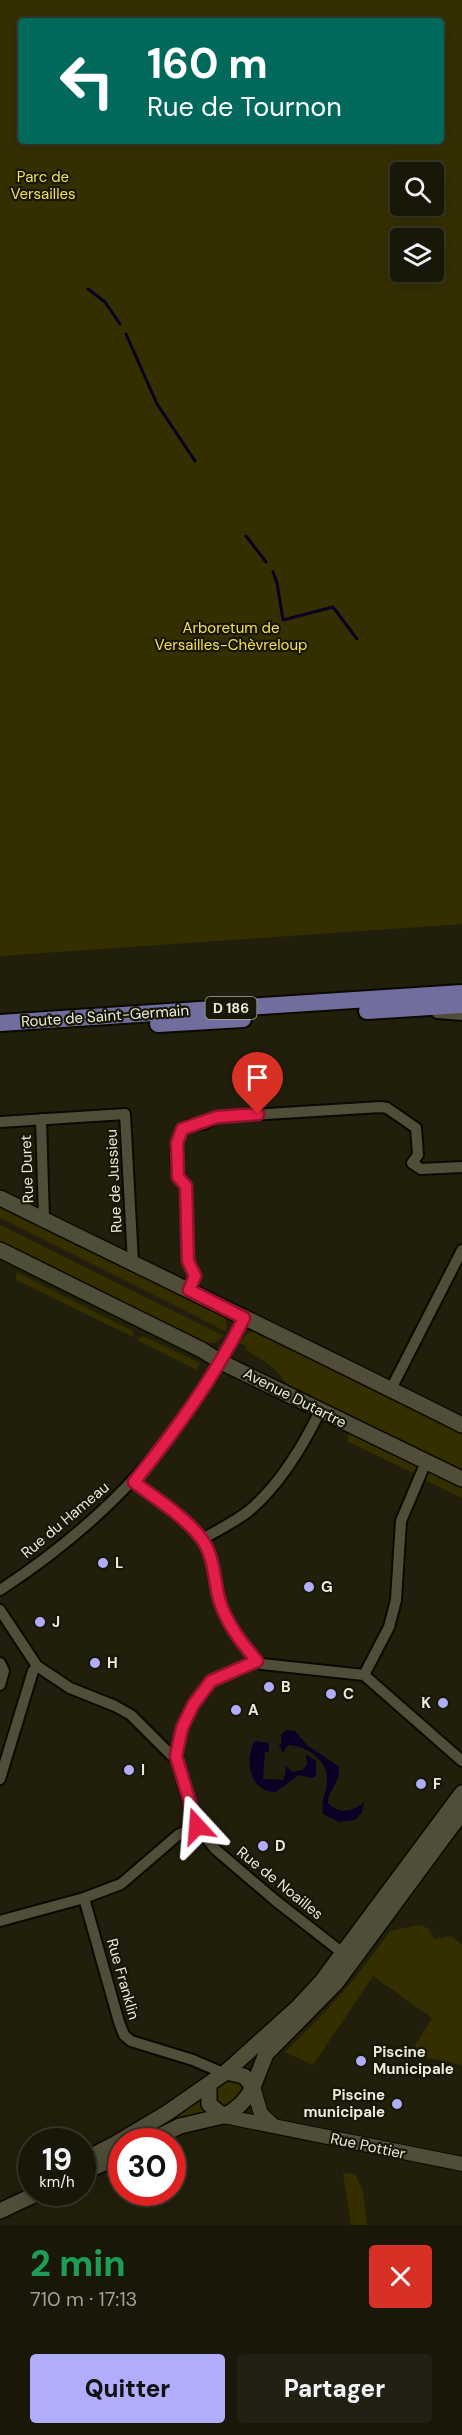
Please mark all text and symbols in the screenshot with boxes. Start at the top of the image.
text: 160 m [147,36,268,91]
icon: left [48,42,126,120]
text: Rue de Tournon [147,89,342,124]
map controls [390,162,444,282]
button: search [390,162,444,216]
park label: Parc de Versailles [10,167,76,204]
button: layers [390,228,444,282]
park label: Arboretum de Versailles-Chèvreloup [155,618,307,655]
road number: D 186 [206,997,256,1019]
street label: Route de Saint-Germain [20,1000,190,1032]
pin [232,1052,283,1114]
icon: arrive [241,1061,274,1094]
street label: Rue de Jussieu [101,1129,127,1233]
street label: Rue Duret [16,1134,38,1204]
street label: Avenue Dutartre [240,1363,350,1433]
street label: Rue du Hameau [17,1477,113,1563]
place label: L [115,1553,123,1573]
marker: L [96,1556,110,1570]
place label: G [321,1577,333,1597]
marker: G [302,1580,316,1594]
place label: J [52,1612,60,1632]
marker: J [33,1615,47,1629]
place label: H [107,1653,118,1673]
marker: H [88,1656,102,1670]
place label: B [281,1677,291,1697]
marker: B [262,1680,276,1694]
place label: C [343,1684,354,1704]
marker: C [324,1687,338,1701]
place label: K [421,1693,431,1713]
marker: K [436,1696,450,1710]
place label: A [248,1700,259,1720]
marker: A [229,1703,243,1717]
place label: I [141,1760,145,1780]
marker: I [122,1763,136,1777]
place label: F [433,1774,441,1794]
marker: F [414,1777,428,1791]
position arrow [165,1794,229,1858]
place label: D [275,1836,286,1856]
marker: D [256,1839,270,1853]
street label: Rue de Noailles [233,1842,327,1924]
street label: Rue Franklin [102,1936,144,2022]
place label: Piscine Municipale [373,2042,454,2079]
marker: Piscine Municipale [354,2054,368,2068]
place label: Piscine municipale [303,2085,385,2122]
marker: Piscine municipale [390,2097,404,2111]
speed limit sign: 30 [108,2128,186,2206]
street label: Rue Pottier [329,2128,408,2164]
text: 19 [42,2140,72,2179]
text: km/h [39,2172,75,2192]
text: 2 min [30,2240,126,2287]
button: close [369,2245,432,2308]
text: 710 m · 17:13 [30,2286,137,2312]
button: Quitter [30,2354,225,2423]
button: Partager [237,2354,432,2423]

